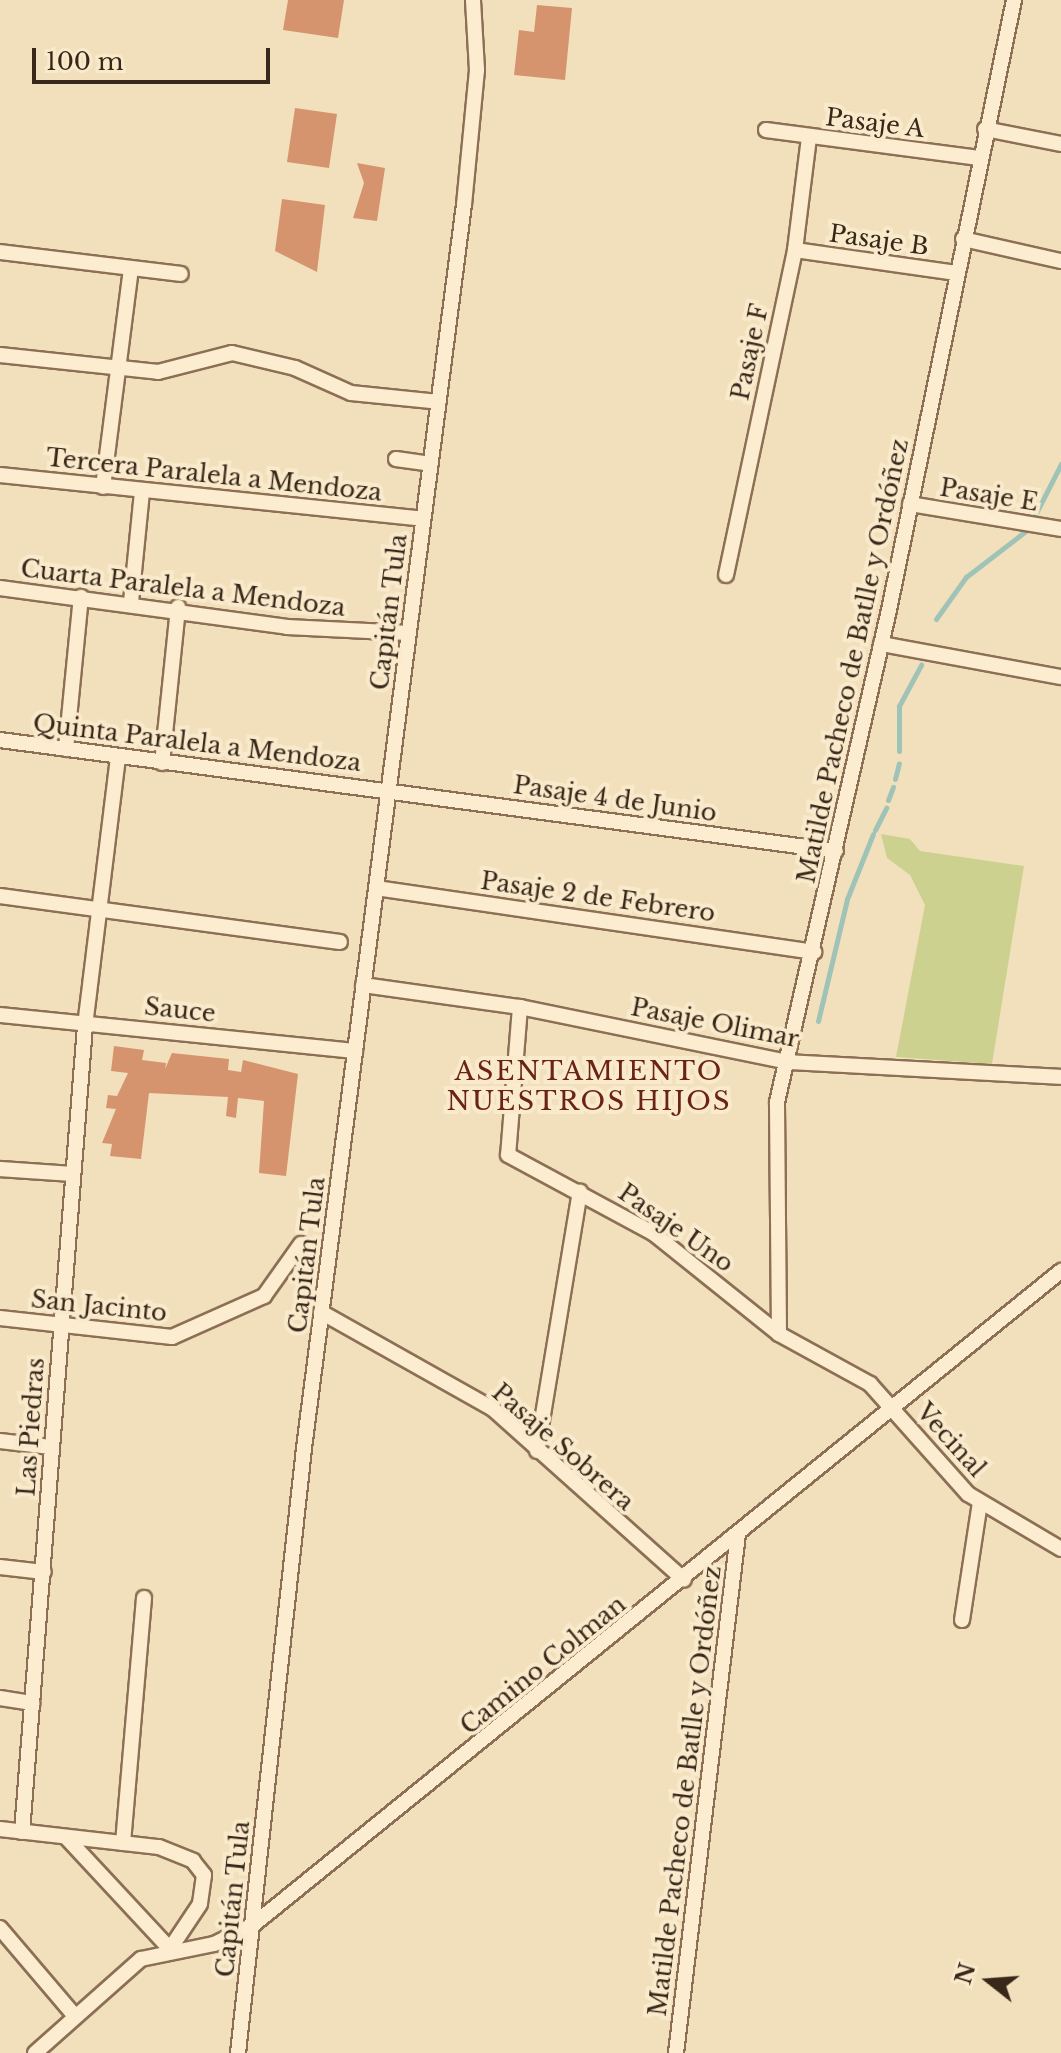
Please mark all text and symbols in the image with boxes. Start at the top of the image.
scale bar [36,32,274,82]
text: 100 m [46,47,124,76]
street label: Pasaje A [824,103,926,143]
street label: Pasaje B [827,219,931,261]
street label: Pasaje F [726,301,774,403]
street label: Matilde Pacheco de Batlle y Ordóñez [792,435,914,887]
street label: Tercera Paralela a Mendoza [44,443,384,507]
street label: Pasaje E [938,473,1040,517]
street label: Capitán Tula [365,532,413,692]
street label: Cuarta Paralela a Mendoza [19,554,347,622]
street label: Quinta Paralela a Mendoza [31,709,363,777]
street label: Pasaje 4 de Junio [512,770,718,828]
street label: Pasaje 2 de Febrero [479,866,717,928]
street label: Sauce [143,992,217,1028]
street label: Pasaje Olimar [629,993,801,1053]
district label: ASENTAMIENTO NUESTROS HIJOS [446,1056,732,1118]
street label: Capitán Tula [283,1175,331,1335]
street label: Pasaje Uno [613,1178,739,1278]
street label: San Jacinto [30,1285,168,1327]
street label: Las Piedras [12,1357,50,1497]
street label: Pasaje Sobrera [486,1378,640,1516]
street label: Vecinal [910,1397,992,1483]
street label: Matilde Pacheco de Batlle y Ordóñez [643,1563,727,2019]
street label: Camino Colman [455,1590,631,1740]
street label: Capitán Tula [210,1819,256,1979]
north arrow [949,1941,1029,2021]
text: N [950,1960,982,1988]

